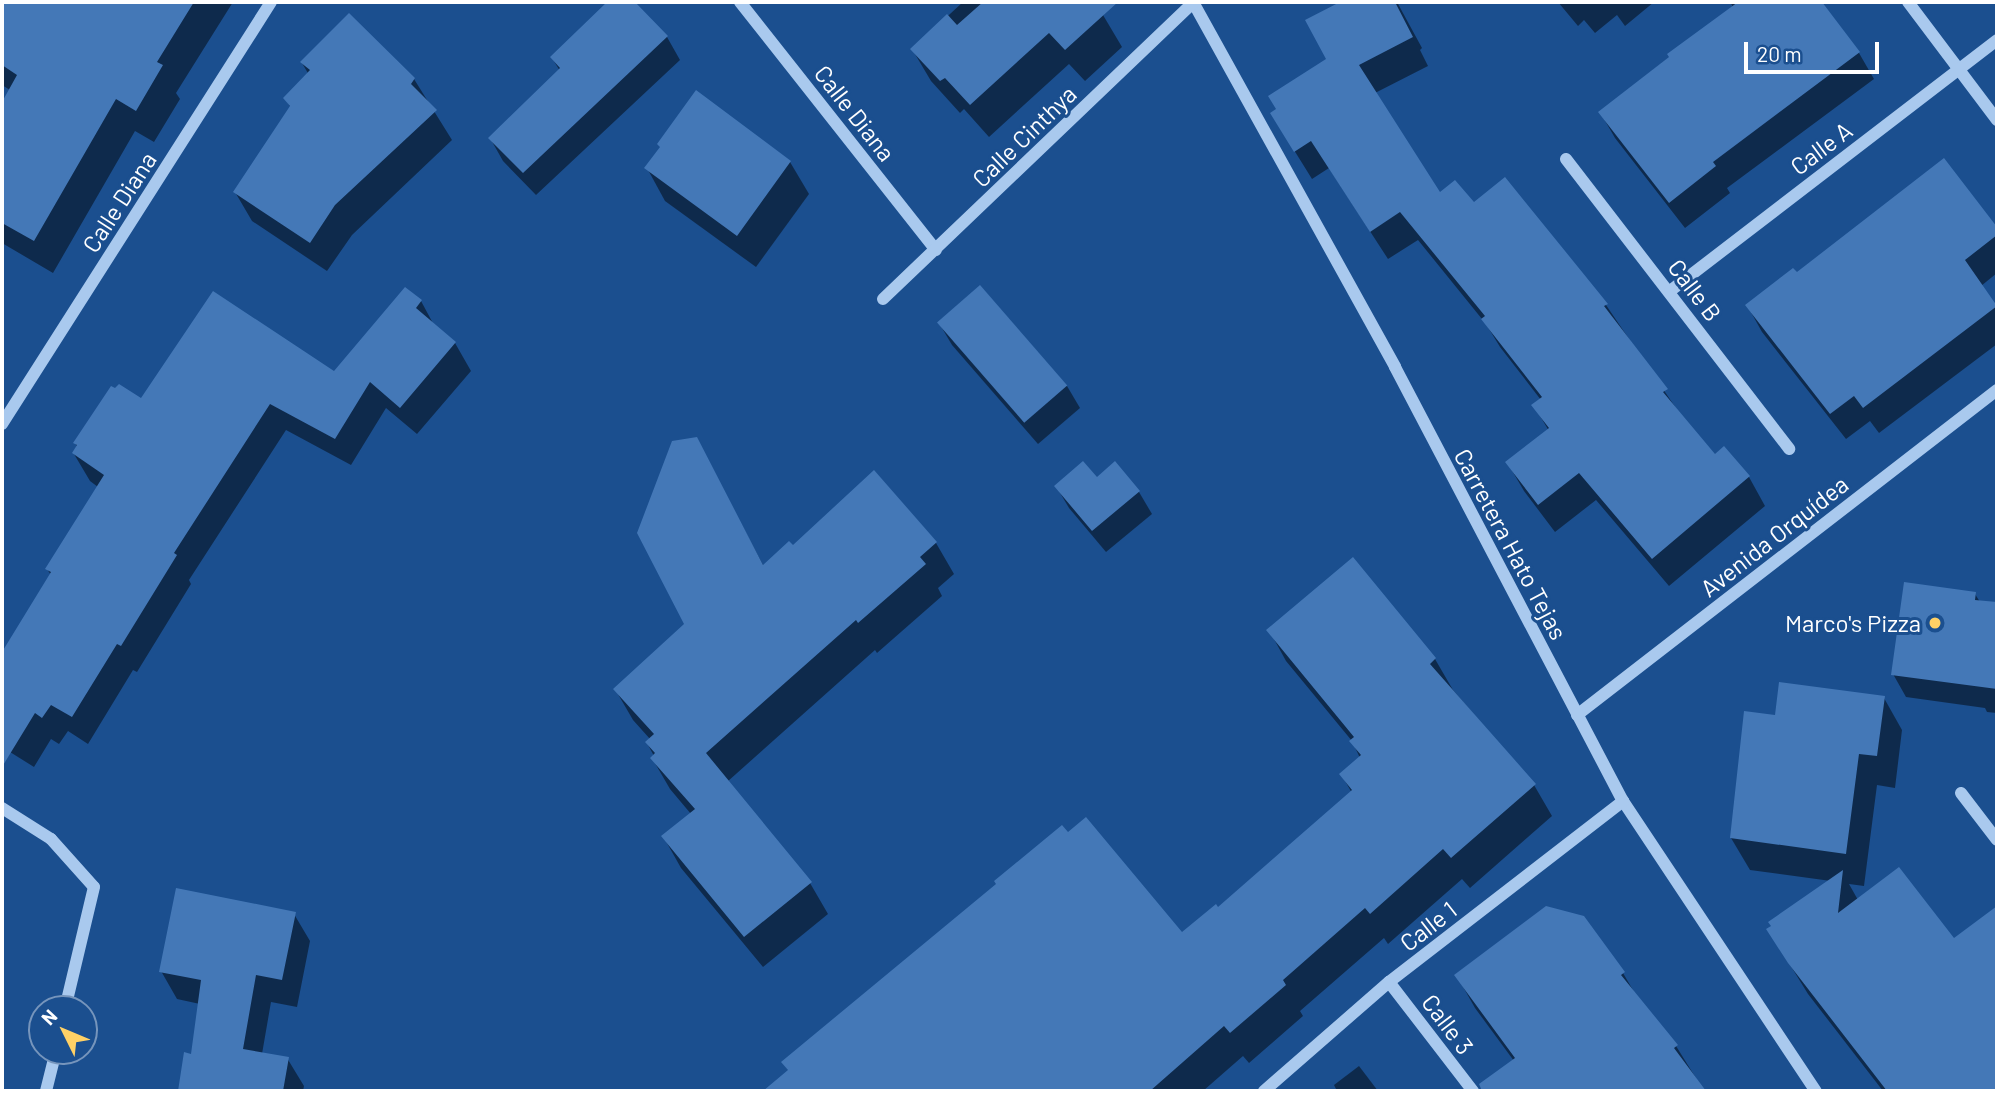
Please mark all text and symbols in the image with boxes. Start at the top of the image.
scale bar [1747,28,1882,72]
text: 20 m [1757,41,1802,66]
street label: Calle Diana [809,59,901,167]
street label: Calle Cinthya [966,79,1082,193]
street label: Calle A [1784,115,1858,181]
street label: Calle Diana [76,146,162,258]
street label: Calle B [1662,253,1728,327]
street label: Carretera Hato Tejas [1448,444,1574,644]
street label: Avenida Orquídea [1694,469,1854,603]
place label: Marco's Pizza [1785,609,1921,637]
marker: Marco's Pizza [1927,615,1943,631]
street label: Calle 1 [1394,895,1462,957]
street label: Calle 3 [1416,988,1480,1060]
north arrow [28,995,98,1065]
text: N [36,1004,61,1029]

